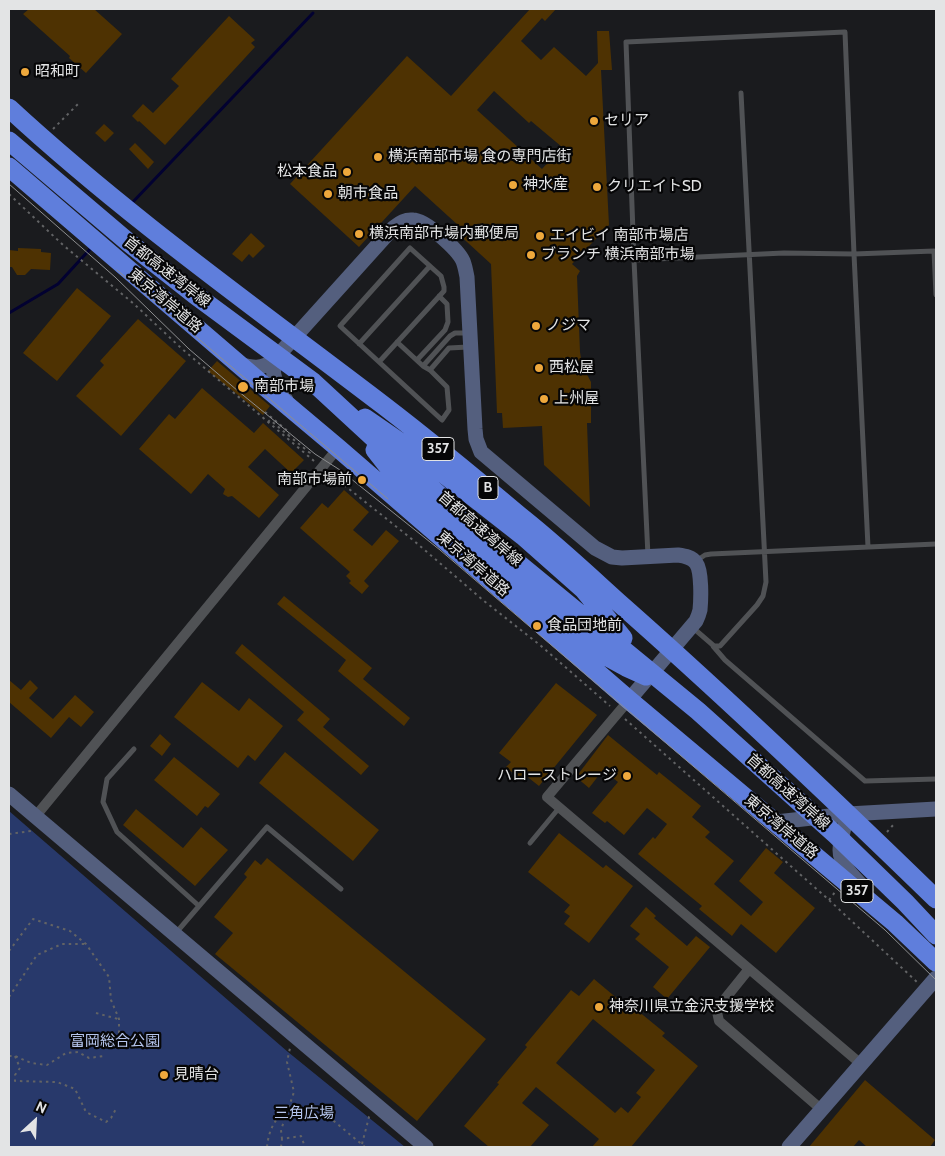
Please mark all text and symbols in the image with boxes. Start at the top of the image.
place label: 昭和町 [35,63,80,81]
marker: 昭和町 [19,66,31,78]
place label: セリア [604,112,649,130]
marker: セリア [588,115,600,127]
place label: 横浜南部市場 食の専門店街 [388,148,571,166]
marker: 横浜南部市場 食の専門店街 [372,151,384,163]
place label: 松本食品 [277,163,337,181]
marker: 松本食品 [341,166,353,178]
place label: 神水産 [523,176,568,194]
place label: クリエイトSD [607,178,702,196]
marker: 神水産 [507,179,519,191]
marker: クリエイトSD [591,181,603,193]
place label: 朝市食品 [338,185,398,203]
marker: 朝市食品 [322,188,334,200]
place label: 横浜南部市場内郵便局 [369,225,519,243]
place label: エイビイ 南部市場店 [550,227,688,245]
marker: 横浜南部市場内郵便局 [353,228,365,240]
marker: エイビイ 南部市場店 [534,230,546,242]
street label: 首都高速湾岸線 [120,233,214,311]
place label: ブランチ 横浜南部市場 [541,246,694,264]
marker: ブランチ 横浜南部市場 [525,249,537,261]
street label: 東京湾岸道路 [125,265,205,337]
place label: ノジマ [546,317,591,335]
marker: ノジマ [530,320,542,332]
place label: 西松屋 [549,359,594,377]
marker: 西松屋 [533,362,545,374]
place label: 南部市場 [254,378,314,396]
marker: 南部市場 [236,380,250,394]
place label: 上州屋 [554,390,599,408]
marker: 上州屋 [538,393,550,405]
road number: 357 [422,438,454,460]
place label: 南部市場前 [277,471,352,489]
marker: 南部市場前 [356,474,368,486]
road number: B [478,476,498,499]
street label: 首都高速湾岸線 [434,488,526,570]
street label: 東京湾岸道路 [433,528,513,600]
place label: 食品団地前 [547,617,622,635]
marker: 食品団地前 [531,620,543,632]
street label: 首都高速湾岸線 [743,750,833,834]
place label: ハローストレージ [497,767,617,785]
marker: ハローストレージ [621,770,633,782]
street label: 東京湾岸道路 [741,791,821,863]
road number: 357 [841,879,873,902]
place label: 神奈川県立金沢支援学校 [609,998,774,1016]
marker: 神奈川県立金沢支援学校 [593,1001,605,1013]
park label: 富岡総合公園 [70,1033,160,1051]
place label: 見晴台 [174,1066,219,1084]
marker: 見晴台 [158,1069,170,1081]
north arrow [10,1096,60,1146]
text: N [33,1097,50,1118]
park label: 三角広場 [274,1105,334,1123]

